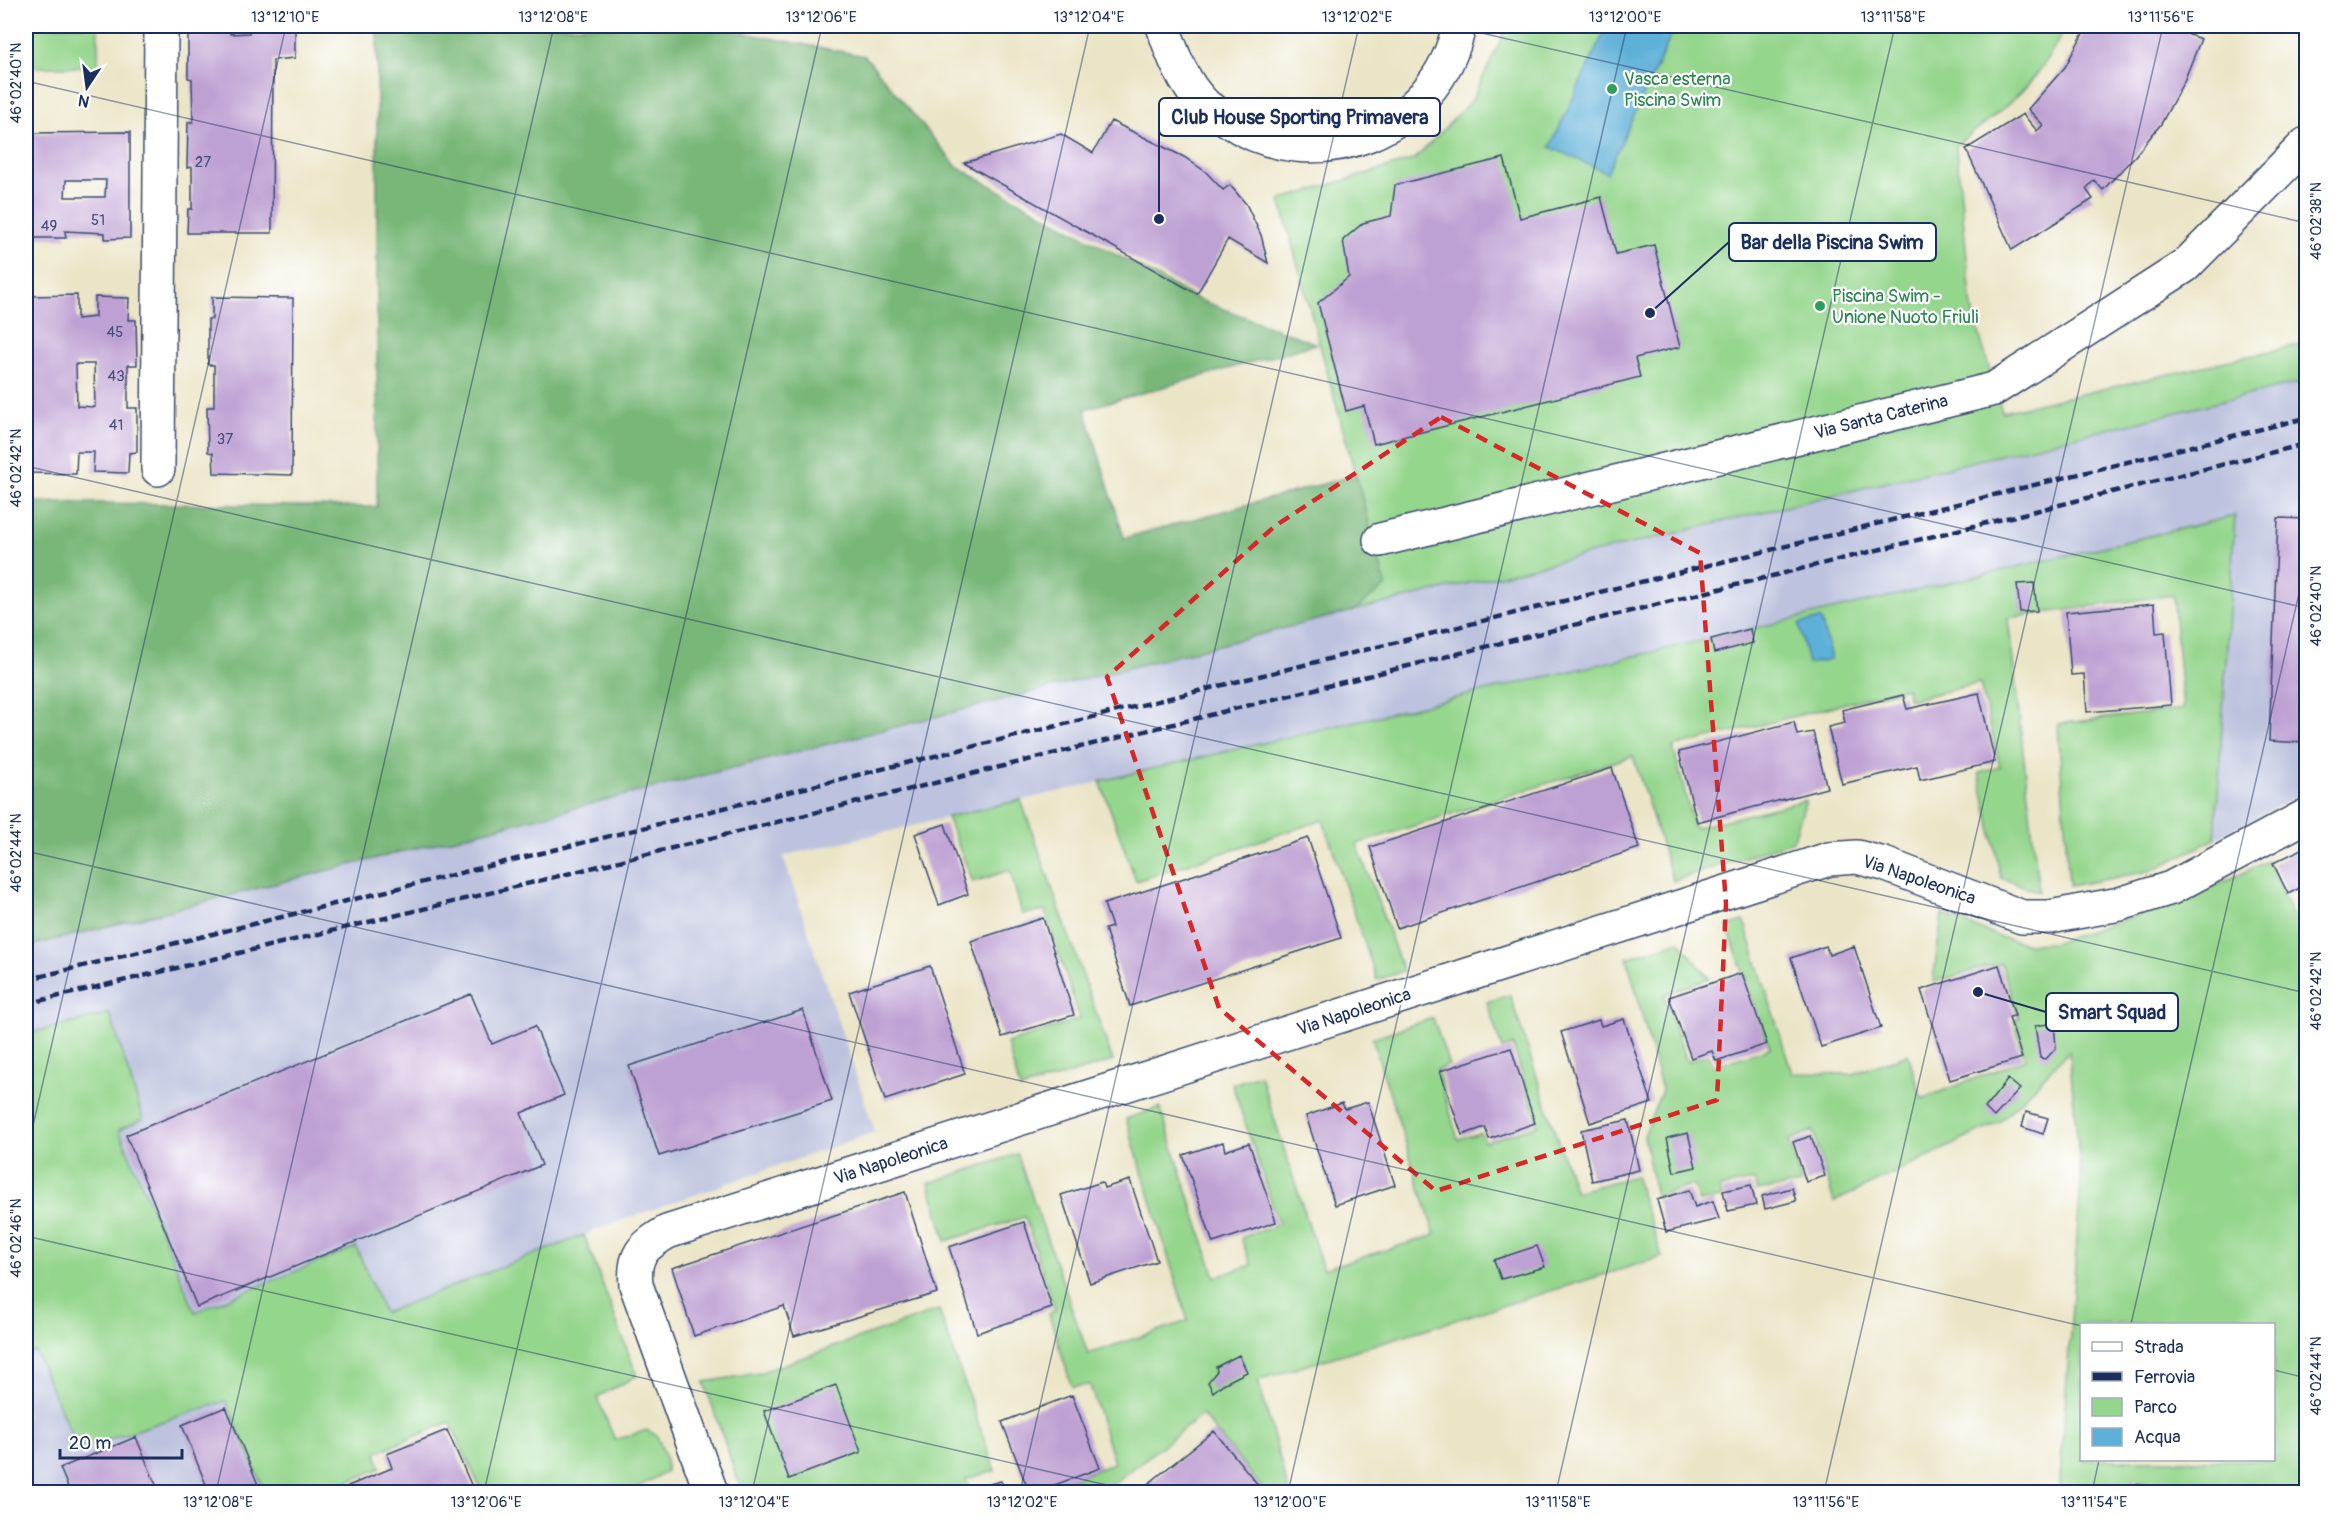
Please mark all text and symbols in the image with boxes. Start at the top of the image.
text: 13°12'10"E [251,8,319,27]
text: 13°12'08"E [518,8,588,27]
text: 13°12'06"E [786,8,857,27]
text: 13°12'04"E [1054,8,1125,27]
text: 13°12'02"E [1322,8,1392,27]
text: 13°12'00"E [1589,8,1661,27]
text: 13°11'58"E [1860,8,1926,27]
text: 13°11'56"E [2128,8,2194,27]
text: 46°02'40"N [7,43,26,123]
north arrow [57,57,117,117]
place label: Vasca esterna Piscina Swim [1624,68,1731,112]
marker: Vasca esterna Piscina Swim [1605,82,1619,96]
text: N [76,90,91,112]
callout: Club House Sporting Primavera [1159,98,1440,136]
text: Club House Sporting Primavera [1171,105,1429,130]
house number: 27 [195,153,211,172]
text: 46°02'38"N [2307,182,2326,260]
house number: 51 [91,211,105,230]
house number: 49 [41,217,57,236]
callout: Bar della Piscina Swim [1729,223,1936,261]
text: Bar della Piscina Swim [1740,230,1924,255]
place label: Piscina Swim - Unione Nuoto Friuli [1832,285,1978,329]
marker: Piscina Swim - Unione Nuoto Friuli [1813,299,1827,313]
house number: 45 [107,323,123,342]
house number: 43 [107,367,125,386]
street label: Via Santa Caterina [1812,389,1950,445]
house number: 41 [109,416,123,435]
text: 46°02'42"N [7,429,26,507]
house number: 37 [217,430,233,449]
text: 46°02'40"N [2307,566,2326,646]
text: 46°02'44"N [7,813,26,893]
street label: Via Napoleonica [1859,850,1979,910]
text: 46°02'42"N [2307,952,2326,1030]
street label: Via Napoleonica [1294,983,1414,1041]
callout: Smart Squad [2046,993,2178,1031]
text: Smart Squad [2058,1000,2166,1025]
street label: Via Napoleonica [831,1132,951,1190]
text: 46°02'46"N [7,1198,26,1278]
legend [2080,1323,2275,1461]
text: Strada [2134,1336,2184,1359]
text: 46°02'44"N [2307,1336,2326,1416]
text: Ferrovia [2134,1366,2195,1389]
text: Parco [2134,1396,2177,1419]
scale bar [60,1422,182,1460]
text: Acqua [2134,1426,2181,1449]
text: 20 m [69,1432,111,1455]
text: 13°12'08"E [183,1493,253,1512]
text: 13°12'06"E [451,1493,522,1512]
text: 13°12'04"E [719,1493,790,1512]
text: 13°12'02"E [987,1493,1057,1512]
text: 13°12'00"E [1254,1493,1326,1512]
text: 13°11'58"E [1525,1493,1591,1512]
text: 13°11'56"E [1793,1493,1859,1512]
text: 13°11'54"E [2061,1493,2127,1512]

